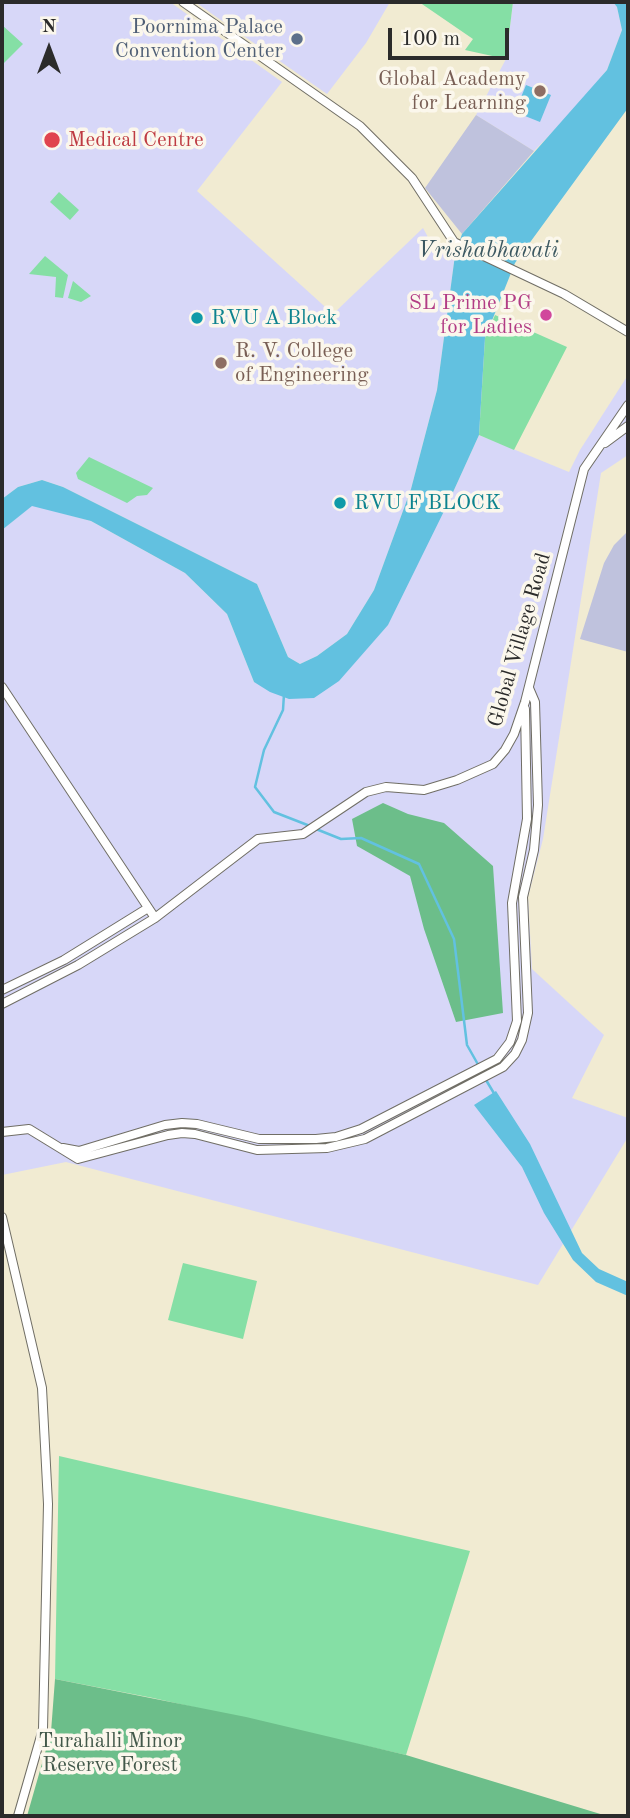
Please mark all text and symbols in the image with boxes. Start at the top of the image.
north arrow [14,14,84,84]
place label: Poornima Palace Convention Center [115,14,283,64]
scale bar [392,14,513,58]
text: N [42,18,56,37]
text: 100 m [401,29,460,50]
marker: Poornima Palace Convention Center [289,31,305,47]
place label: Global Academy for Learning [378,66,526,116]
marker: Global Academy for Learning [532,83,548,99]
place label: Medical Centre [68,127,204,153]
marker: Medical Centre [42,130,62,150]
water label: Vrishabhavati [417,237,559,265]
place label: SL Prime PG for Ladies [409,290,532,340]
place label: RVU A Block [211,305,337,331]
marker: SL Prime PG for Ladies [538,307,554,323]
marker: RVU A Block [189,310,205,326]
place label: R. V. College of Engineering [235,338,369,388]
marker: R. V. College of Engineering [213,355,229,371]
place label: RVU F BLOCK [354,490,501,516]
marker: RVU F BLOCK [332,495,348,511]
street label: Global Village Road [483,550,557,730]
park label: Turahalli Minor Reserve Forest [38,1728,182,1778]

